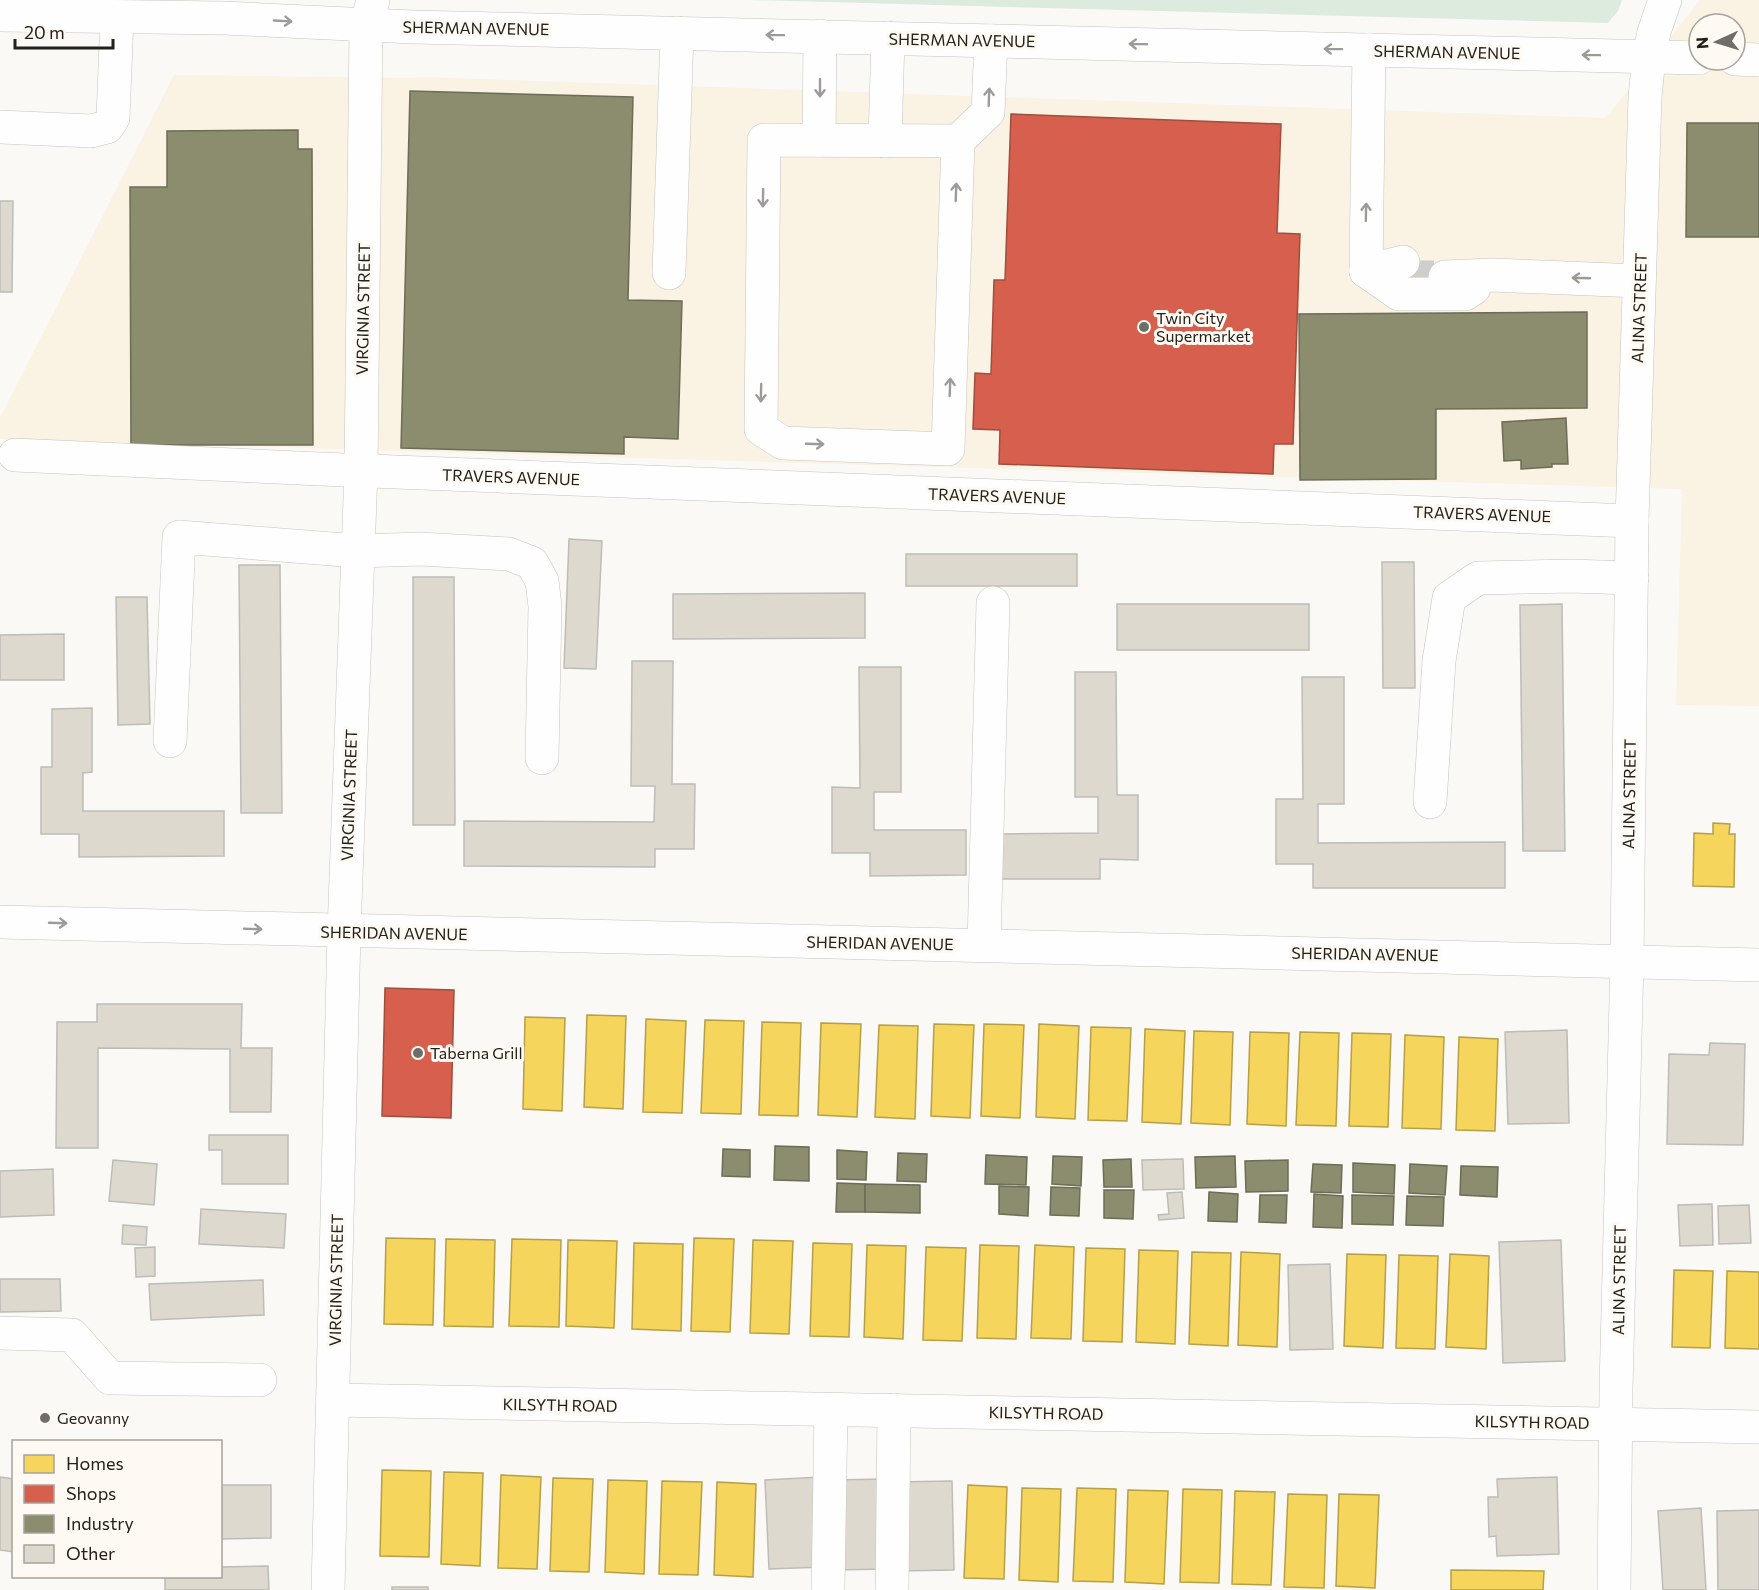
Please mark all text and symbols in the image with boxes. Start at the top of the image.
scale bar [15,12,112,50]
north arrow [1687,12,1747,72]
one-way arrow [272,16,292,27]
street label: SHERMAN AVENUE [403,17,550,38]
text: 20 m [24,21,65,43]
one-way arrow [766,29,786,41]
street label: SHERMAN AVENUE [889,29,1036,50]
text: N [1692,36,1711,50]
one-way arrow [1129,39,1149,50]
street label: SHERMAN AVENUE [1374,41,1521,62]
one-way arrow [1324,43,1344,55]
one-way arrow [1581,50,1601,61]
one-way arrow [814,78,826,98]
one-way arrow [983,88,994,108]
one-way arrow [951,182,962,202]
one-way arrow [757,188,769,208]
one-way arrow [1361,203,1372,223]
street label: VIRGINIA STREET [352,243,373,375]
street label: ALINA STREET [1627,253,1650,363]
one-way arrow [1572,273,1592,284]
place label: Twin City Supermarket [1156,308,1251,345]
marker: Twin City Supermarket [1137,320,1151,334]
one-way arrow [944,377,956,397]
one-way arrow [755,383,767,403]
one-way arrow [805,439,825,450]
street label: TRAVERS AVENUE [442,465,580,488]
street label: TRAVERS AVENUE [928,484,1066,507]
street label: TRAVERS AVENUE [1413,502,1551,525]
street label: VIRGINIA STREET [337,729,360,861]
street label: ALINA STREET [1618,739,1639,849]
one-way arrow [48,918,68,929]
street label: SHERIDAN AVENUE [320,922,468,943]
one-way arrow [243,924,263,935]
street label: SHERIDAN AVENUE [806,932,954,953]
street label: SHERIDAN AVENUE [1291,943,1439,964]
place label: Taberna Grill [430,1043,523,1062]
marker: Taberna Grill [411,1046,425,1060]
street label: VIRGINIA STREET [325,1214,346,1346]
street label: ALINA STREET [1608,1225,1629,1335]
street label: KILSYTH ROAD [502,1394,618,1415]
street label: KILSYTH ROAD [988,1402,1104,1423]
place label: Geovanny [57,1408,129,1427]
marker: Geovanny [38,1411,52,1425]
street label: KILSYTH ROAD [1474,1411,1590,1432]
legend [12,1440,222,1578]
text: Homes [66,1452,124,1474]
text: Shops [66,1482,116,1504]
text: Industry [66,1512,134,1534]
text: Other [66,1542,115,1564]

